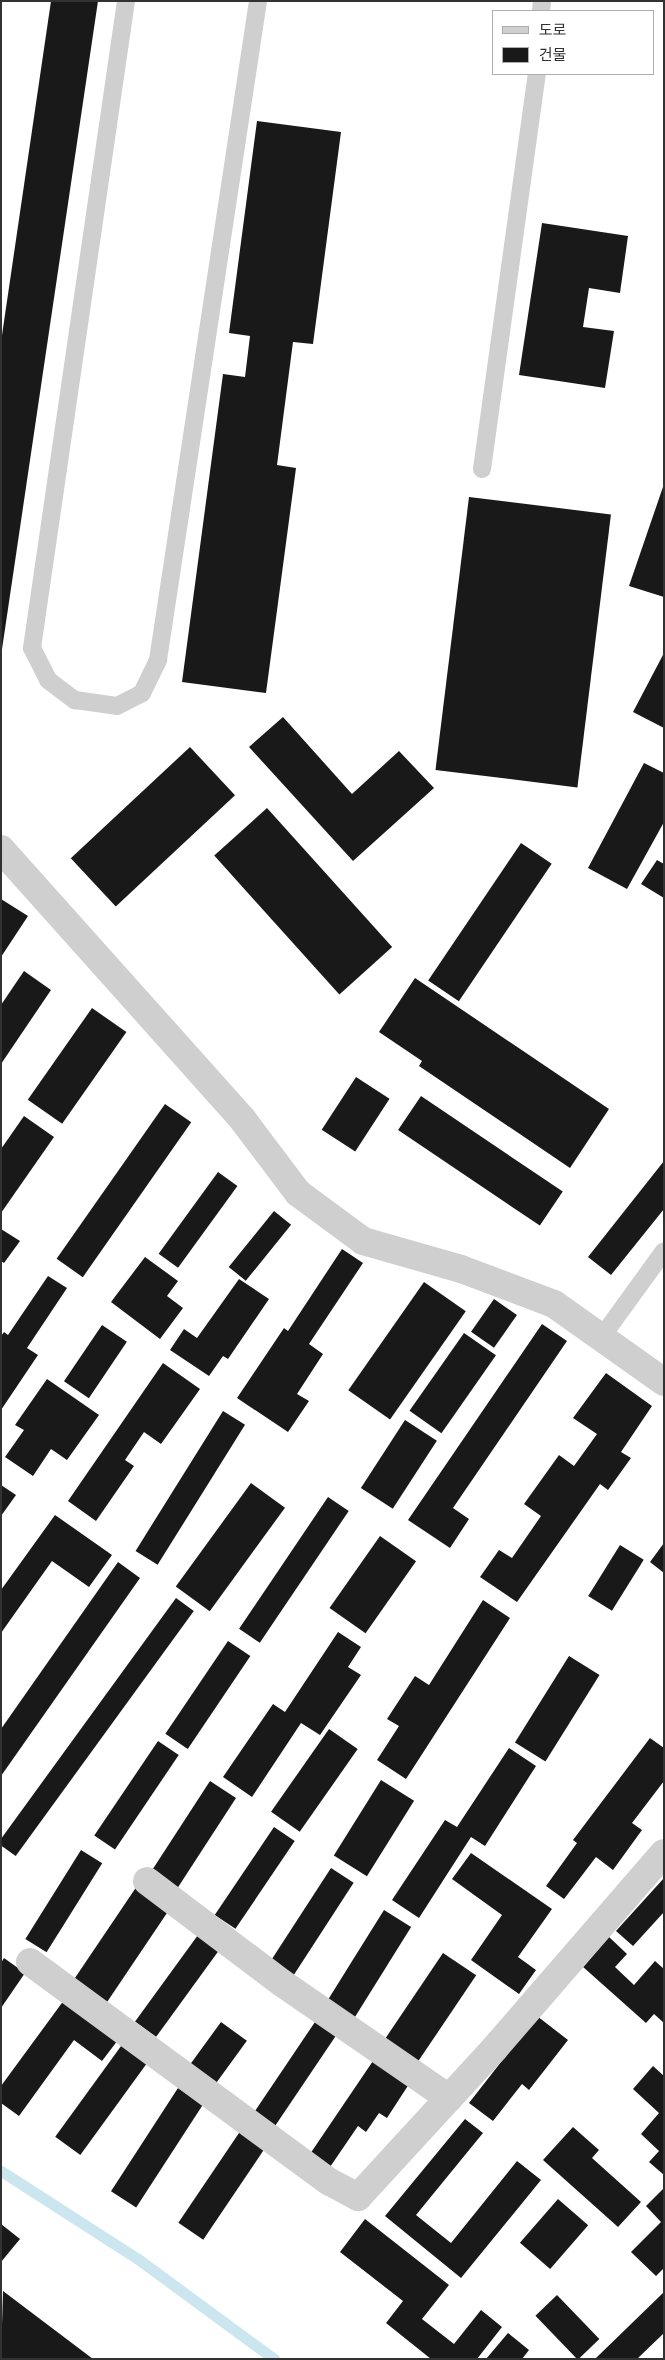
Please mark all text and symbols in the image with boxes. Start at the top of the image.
legend [492,10,655,75]
text: 도로 [539,22,567,41]
text: 건물 [539,47,567,66]

